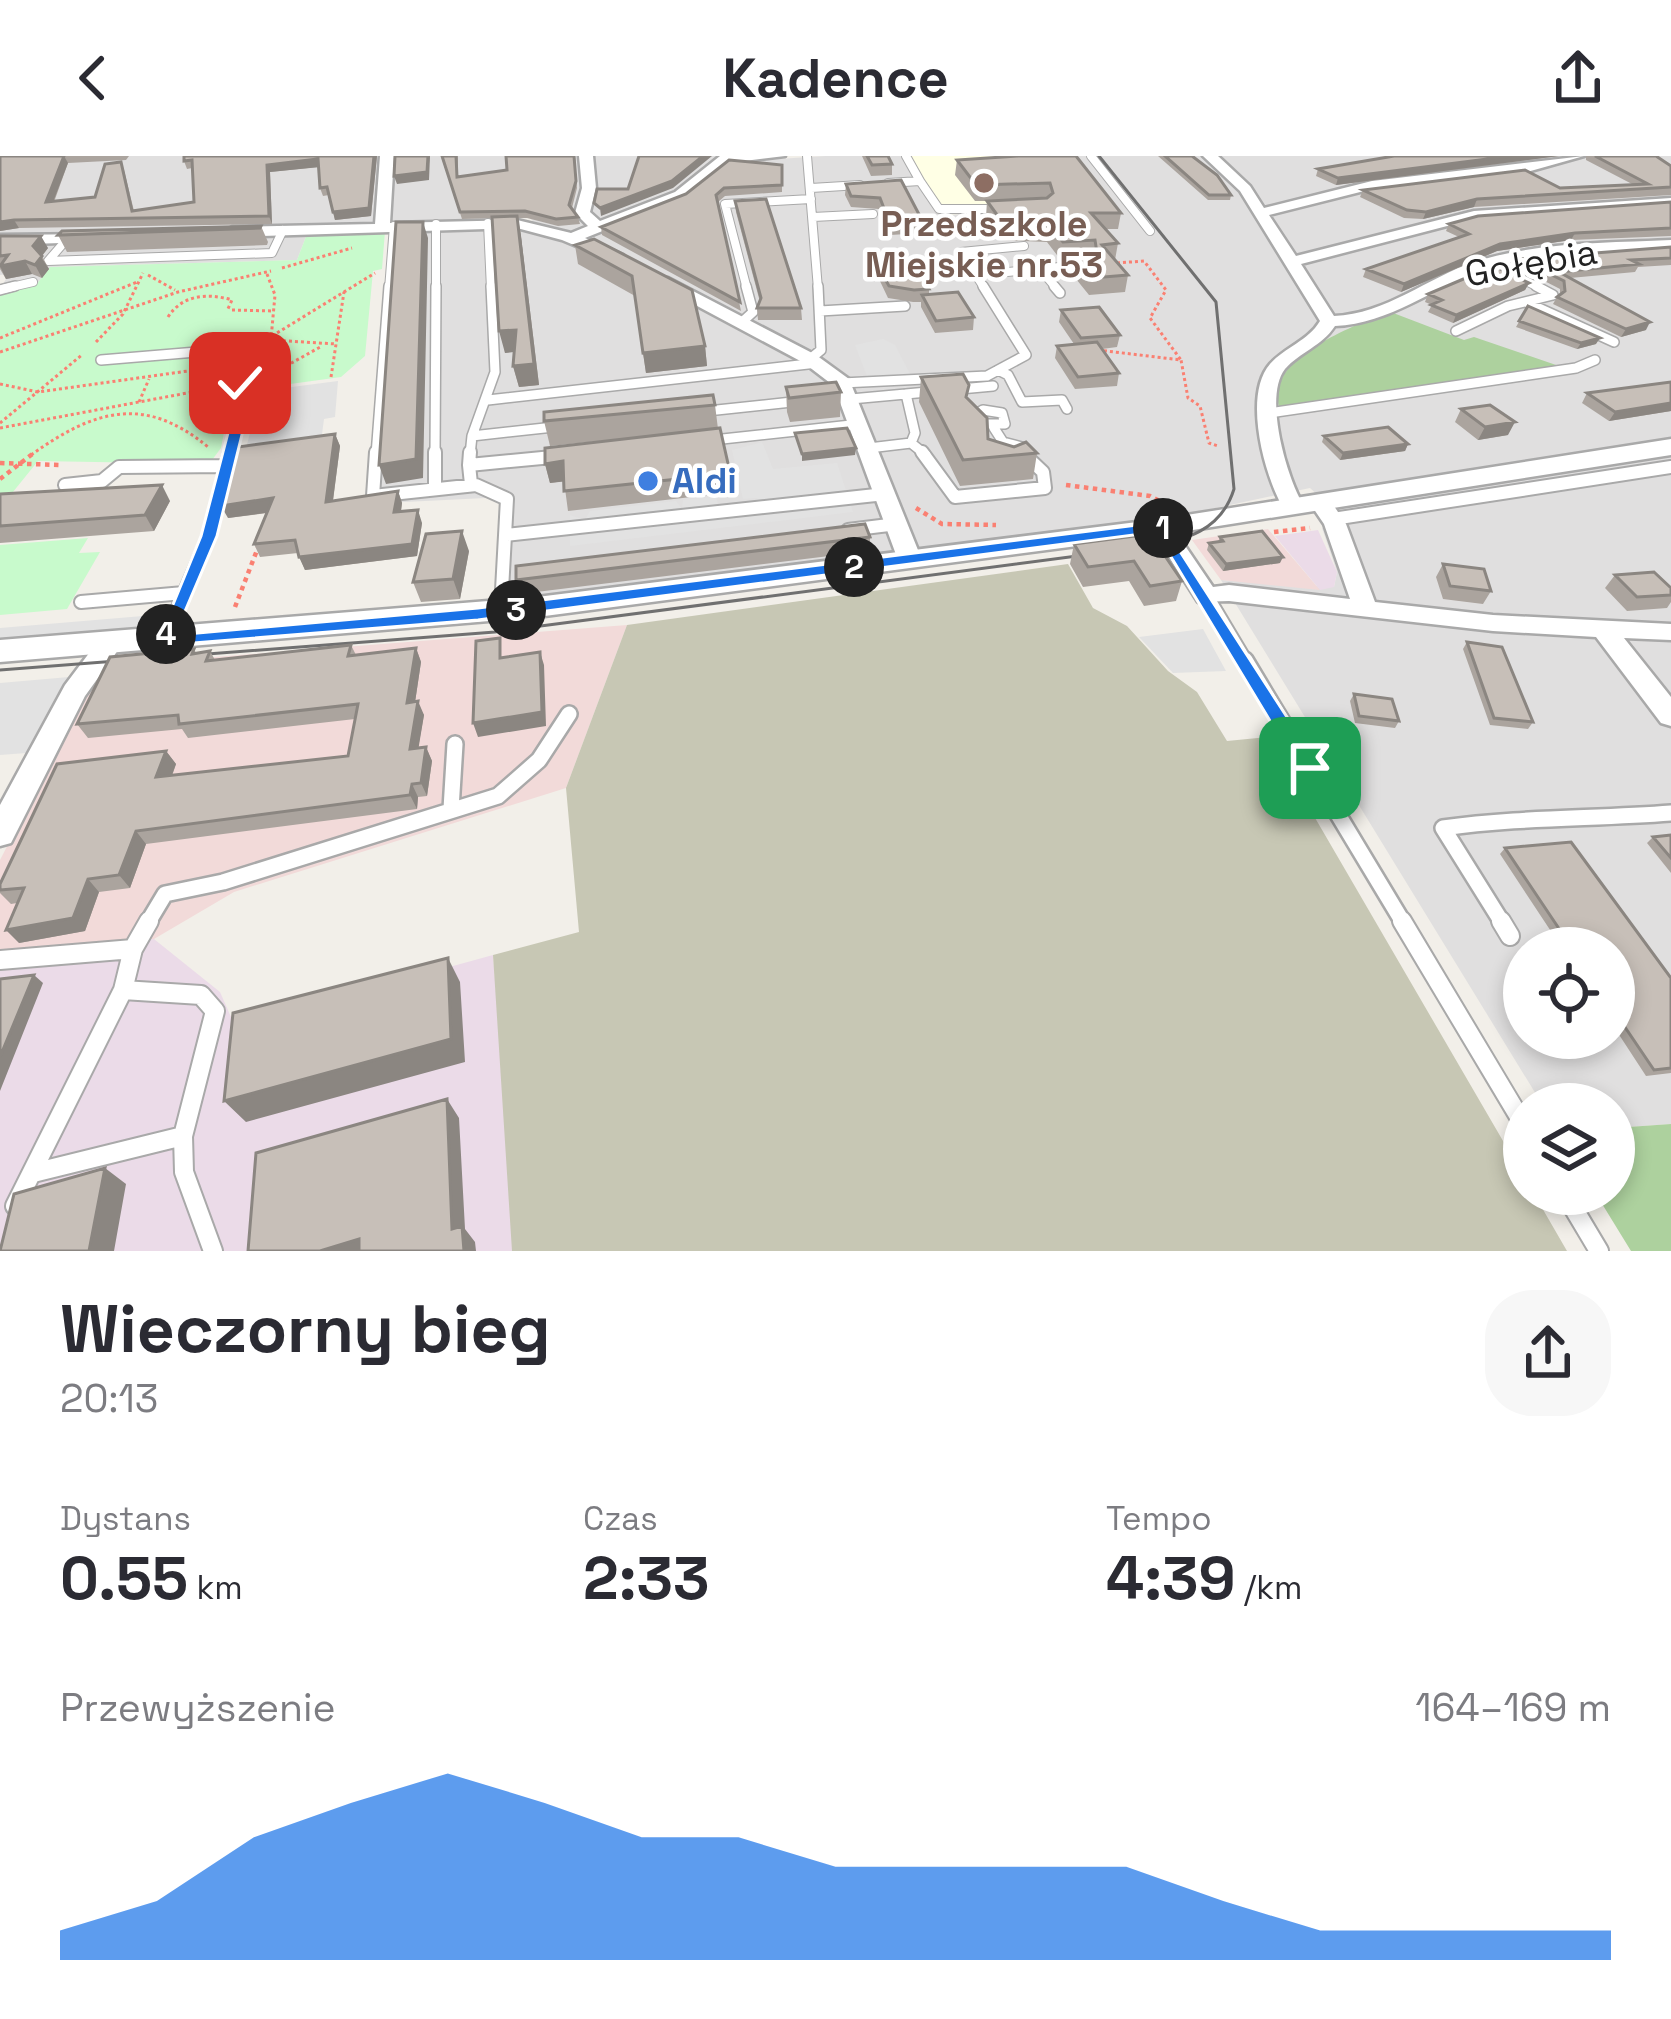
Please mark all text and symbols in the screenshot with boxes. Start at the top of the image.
text: Kadence [722,44,949,113]
icon: back [60,45,126,111]
icon: share [1545,45,1611,111]
marker: Przedszkole Miejskie nr.53 [971,170,997,196]
place label: Przedszkole Miejskie nr.53 [865,201,1103,288]
street label: Gołębia [1461,229,1601,297]
pin [189,332,291,434]
icon: check [207,350,273,416]
place label: Aldi [672,458,737,504]
marker: Aldi [635,468,661,494]
pin: 1 [1133,498,1193,558]
text: 1 [1156,507,1170,549]
pin: 2 [824,537,884,597]
text: 2 [844,546,864,588]
pin: 3 [486,580,546,640]
text: 3 [506,589,526,631]
pin: 4 [136,604,196,664]
text: 4 [156,613,177,655]
pin [1259,717,1361,819]
icon: arrive [1277,735,1343,801]
map controls [1503,927,1635,1215]
button: locate [1503,927,1635,1059]
button: layers [1503,1083,1635,1215]
text: Wieczorny bieg [60,1287,551,1371]
button: share [1485,1290,1611,1416]
text: 20:13 [60,1374,158,1423]
text: Dystans [60,1498,191,1540]
text: Czas [583,1498,658,1540]
text: Tempo [1106,1498,1212,1540]
text: 0.55 [60,1540,188,1617]
text: 2:33 [583,1540,709,1617]
text: 4:39 [1106,1540,1236,1617]
text: km [188,1567,243,1609]
text: /km [1236,1567,1302,1609]
text: Przewyższenie [60,1683,336,1732]
text: 164–169 m [1415,1683,1611,1732]

